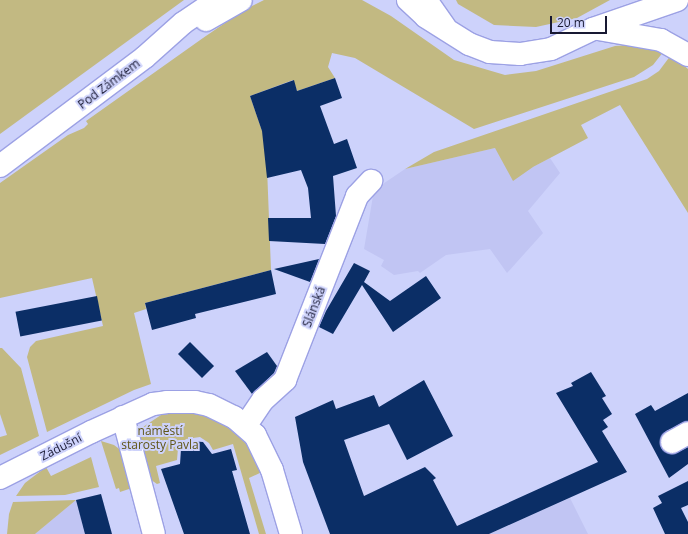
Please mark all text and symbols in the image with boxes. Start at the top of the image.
scale bar [552,8,609,34]
text: 20 m [557,14,585,31]
street label: Pod Zámkem [75,56,143,112]
street label: Slánská [300,285,328,329]
park label: náměstí starosty Pavla [121,424,199,452]
street label: Zádušní [38,431,84,463]

